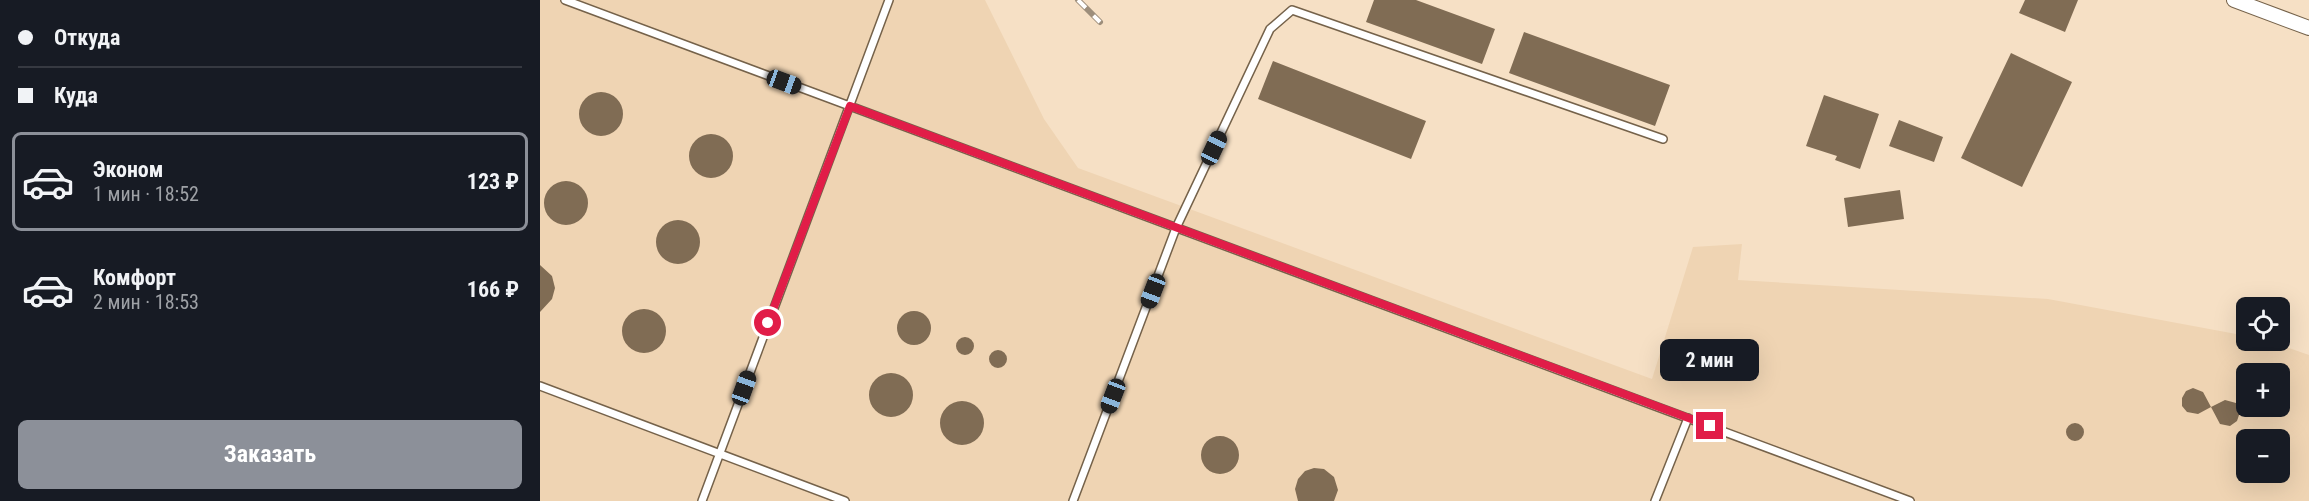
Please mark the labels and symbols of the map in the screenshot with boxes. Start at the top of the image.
car [764,67,804,97]
car [1198,128,1230,168]
car [1138,271,1168,311]
route start [754,309,781,336]
callout: 2 мин [1660,339,1760,381]
car [729,368,759,408]
car [1098,376,1128,416]
route end [1696,412,1723,439]

